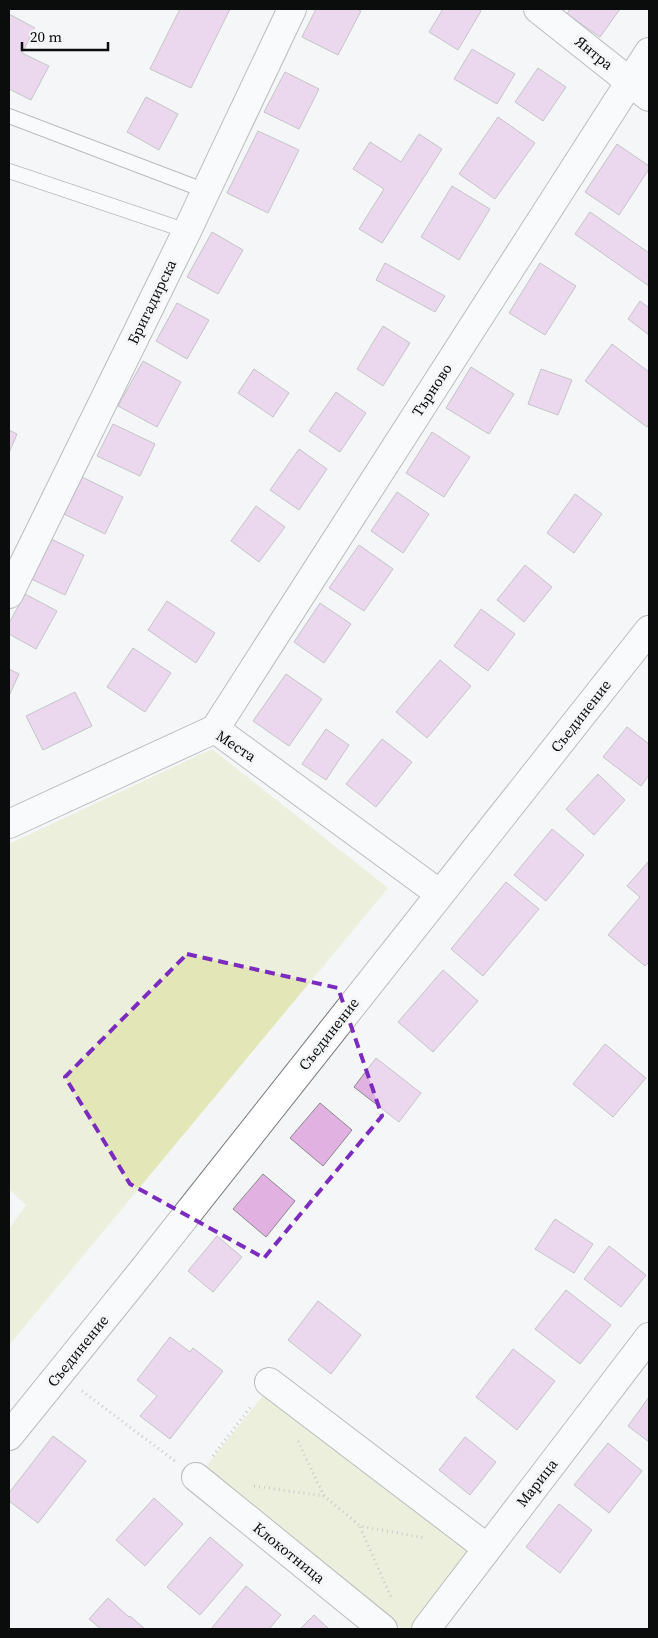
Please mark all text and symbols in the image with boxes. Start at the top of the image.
scale bar [22,20,109,52]
text: 20 m [30,26,62,47]
street label: Янтра [571,31,618,75]
street label: Бригадирска [122,256,181,348]
street label: Търново [407,359,457,420]
street label: Съединение [545,675,616,757]
street label: Места [212,725,261,766]
street label: Съединение [293,993,364,1075]
street label: Съединение [42,1310,113,1391]
street label: Марица [511,1454,562,1511]
street label: Клокотница [249,1517,330,1588]

